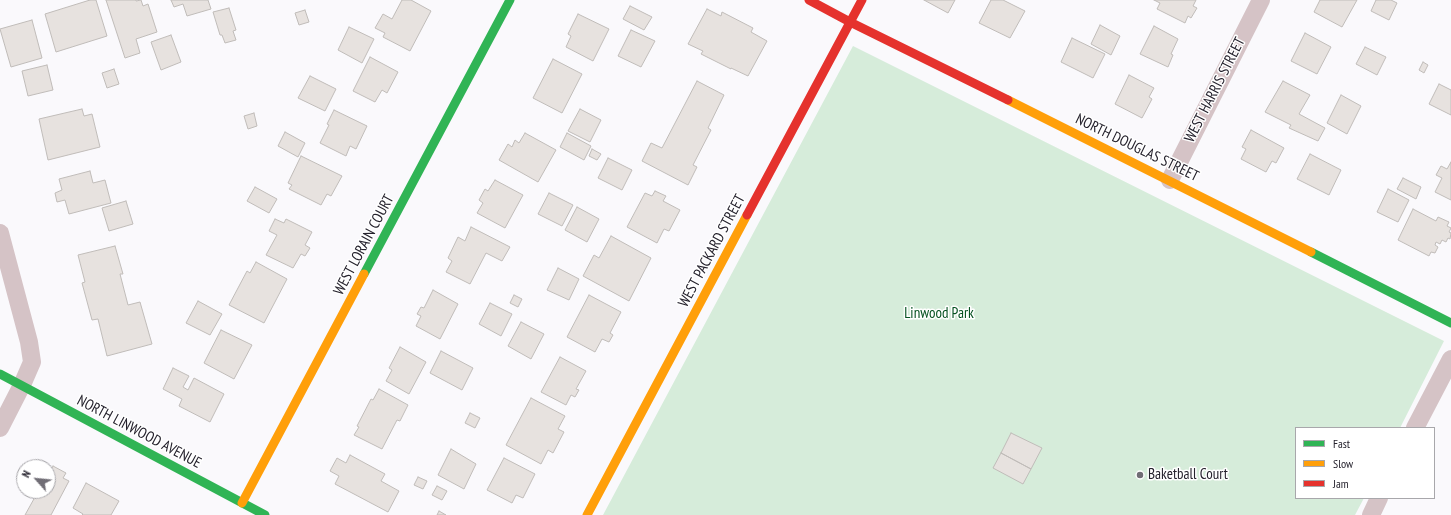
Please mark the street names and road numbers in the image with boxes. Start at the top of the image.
street label: WEST HARRIS STREET [1181,35,1249,145]
street label: NORTH DOUGLAS STREET [1072,110,1202,186]
street label: WEST LORAIN COURT [330,192,398,298]
street label: WEST PACKARD STREET [675,192,749,310]
street label: NORTH LINWOOD AVENUE [74,392,204,472]

